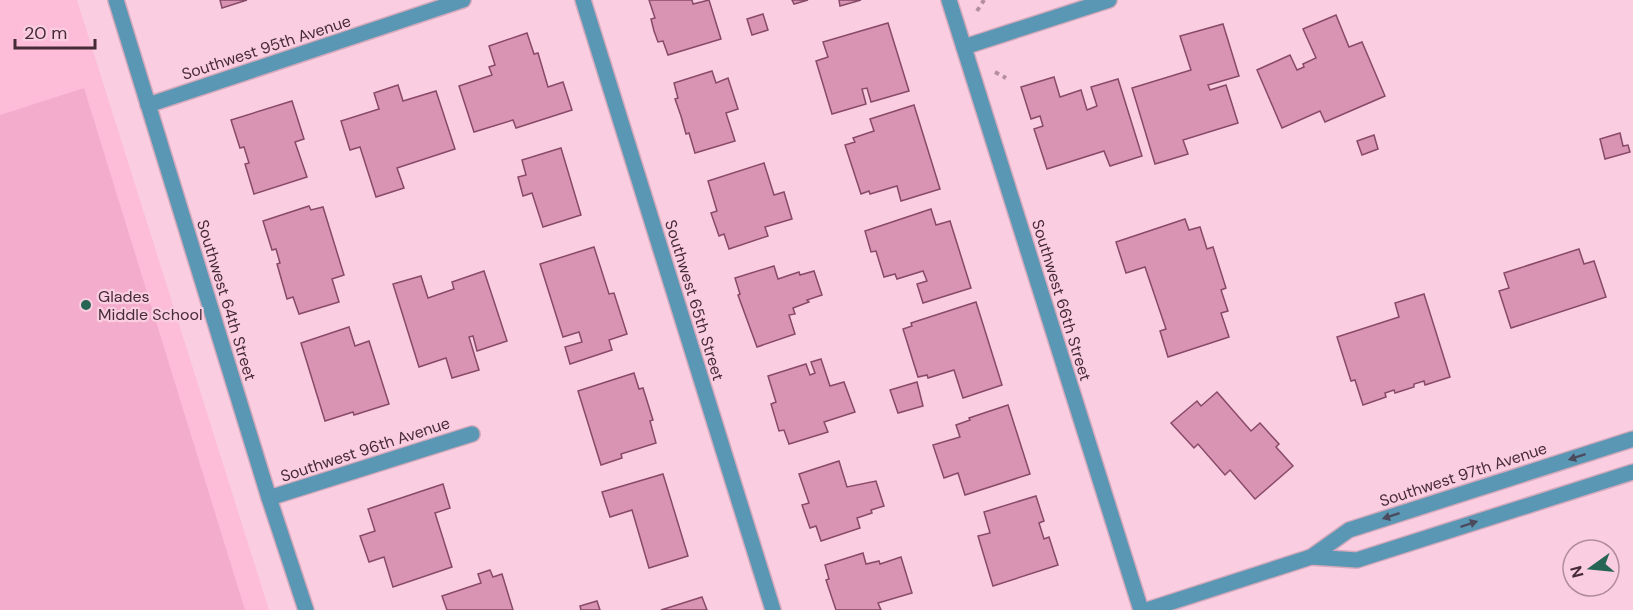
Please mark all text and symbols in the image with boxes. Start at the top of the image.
street label: Southwest 95th Avenue [179,10,353,85]
scale bar [15,12,94,50]
text: 20 m [24,21,67,45]
street label: Southwest 64th Street [192,217,261,383]
street label: Southwest 65th Street [660,217,729,383]
street label: Southwest 66th Street [1027,217,1096,383]
place label: Glades Middle School [98,286,202,325]
marker: Glades Middle School [79,298,93,312]
street label: Southwest 96th Avenue [278,412,452,487]
street label: Southwest 97th Avenue [1377,437,1550,511]
one-way arrow [1568,453,1586,462]
one-way arrow [1382,512,1400,521]
one-way arrow [1460,519,1478,528]
north arrow [1561,538,1621,598]
text: N [1565,563,1589,580]

